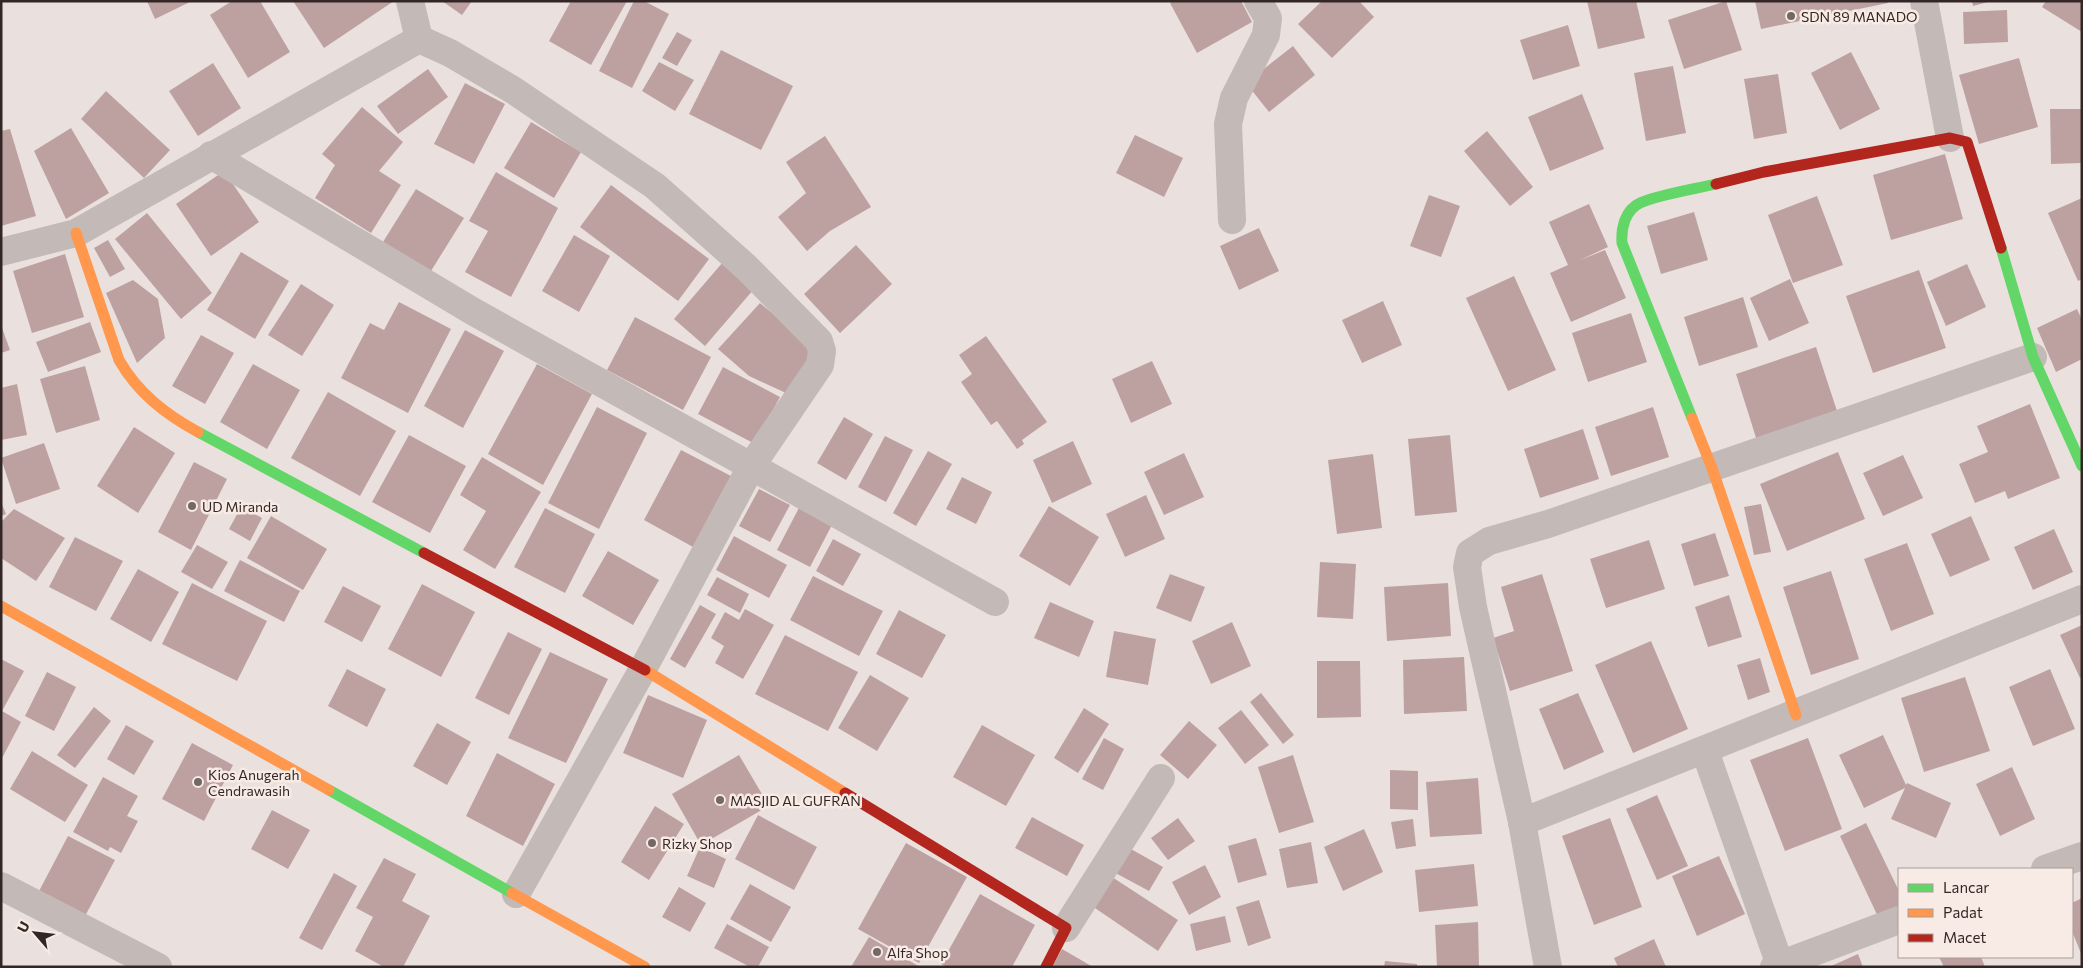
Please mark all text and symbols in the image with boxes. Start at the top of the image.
place label: SDN 89 MANADO [1801,8,1917,25]
marker: SDN 89 MANADO [1785,10,1797,22]
place label: UD Miranda [202,498,278,515]
marker: UD Miranda [186,500,198,512]
place label: Kios Anugerah Cendrawasih [208,766,299,799]
marker: Kios Anugerah Cendrawasih [192,776,204,788]
place label: MASJID AL GUFRAN [730,792,861,809]
marker: MASJID AL GUFRAN [714,794,726,806]
place label: Rizky Shop [662,835,732,852]
marker: Rizky Shop [646,837,658,849]
legend [1898,868,2073,958]
text: Lancar [1943,878,1989,896]
text: Padat [1943,903,1983,921]
north arrow [10,908,60,958]
text: U [13,918,33,935]
text: Macet [1943,928,1986,946]
place label: Alfa Shop [887,944,949,961]
marker: Alfa Shop [871,946,883,958]

